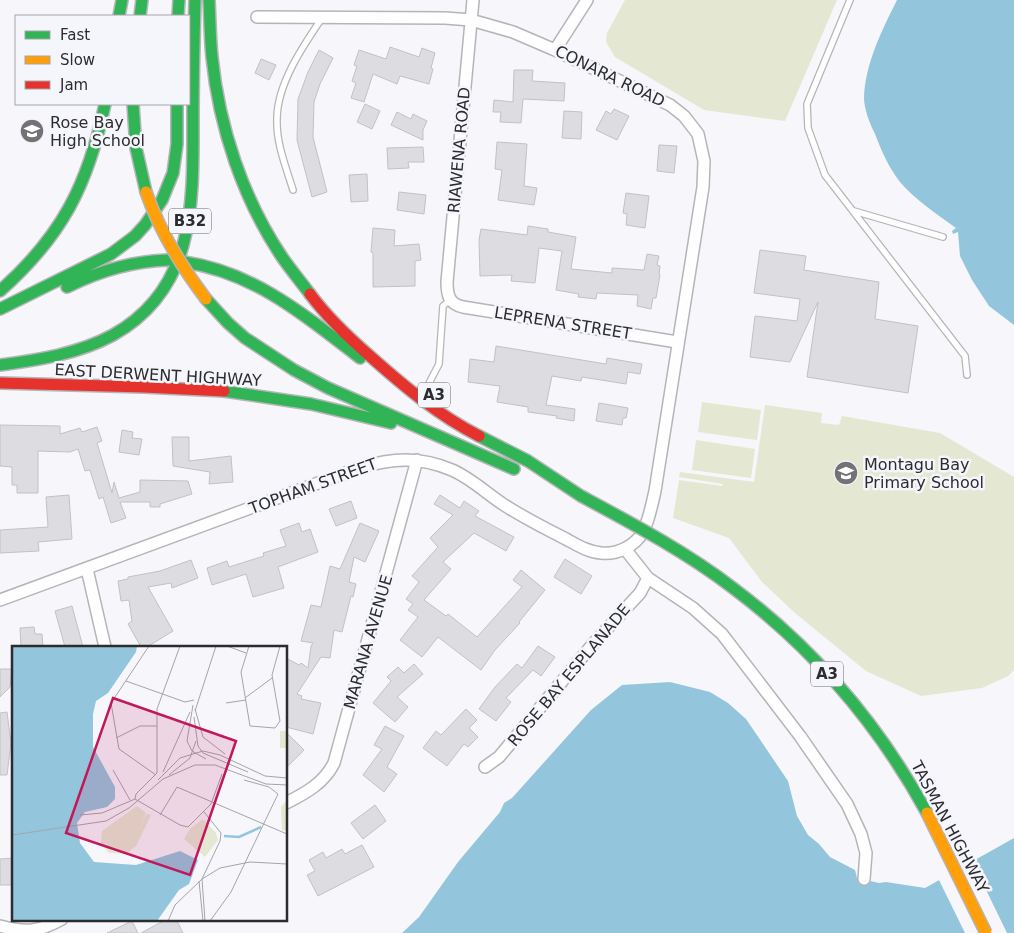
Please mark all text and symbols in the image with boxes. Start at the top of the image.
legend [15,15,190,105]
text: Fast [60,26,90,44]
street label: CONARA ROAD [552,41,668,111]
text: Slow [60,51,95,69]
text: Jam [59,76,88,94]
street label: RIAWENA ROAD [444,86,474,214]
place label: Rose Bay High School [50,113,145,150]
school or university icon: Rose Bay High School [19,118,45,144]
road number: B32 [169,208,211,234]
street label: LEPRENA STREET [493,303,633,343]
street label: EAST DERWENT HIGHWAY [54,360,262,390]
road number: A3 [418,382,450,408]
street label: TOPHAM STREET [245,454,380,518]
place label: Montagu Bay Primary School [864,455,984,492]
school or university icon: Montagu Bay Primary School [833,460,859,486]
street label: MARANA AVENUE [340,573,396,711]
street label: ROSE BAY ESPLANADE [504,600,634,750]
inset map [12,646,288,920]
road number: A3 [811,662,843,686]
street label: TASMAN HIGHWAY [907,757,993,897]

